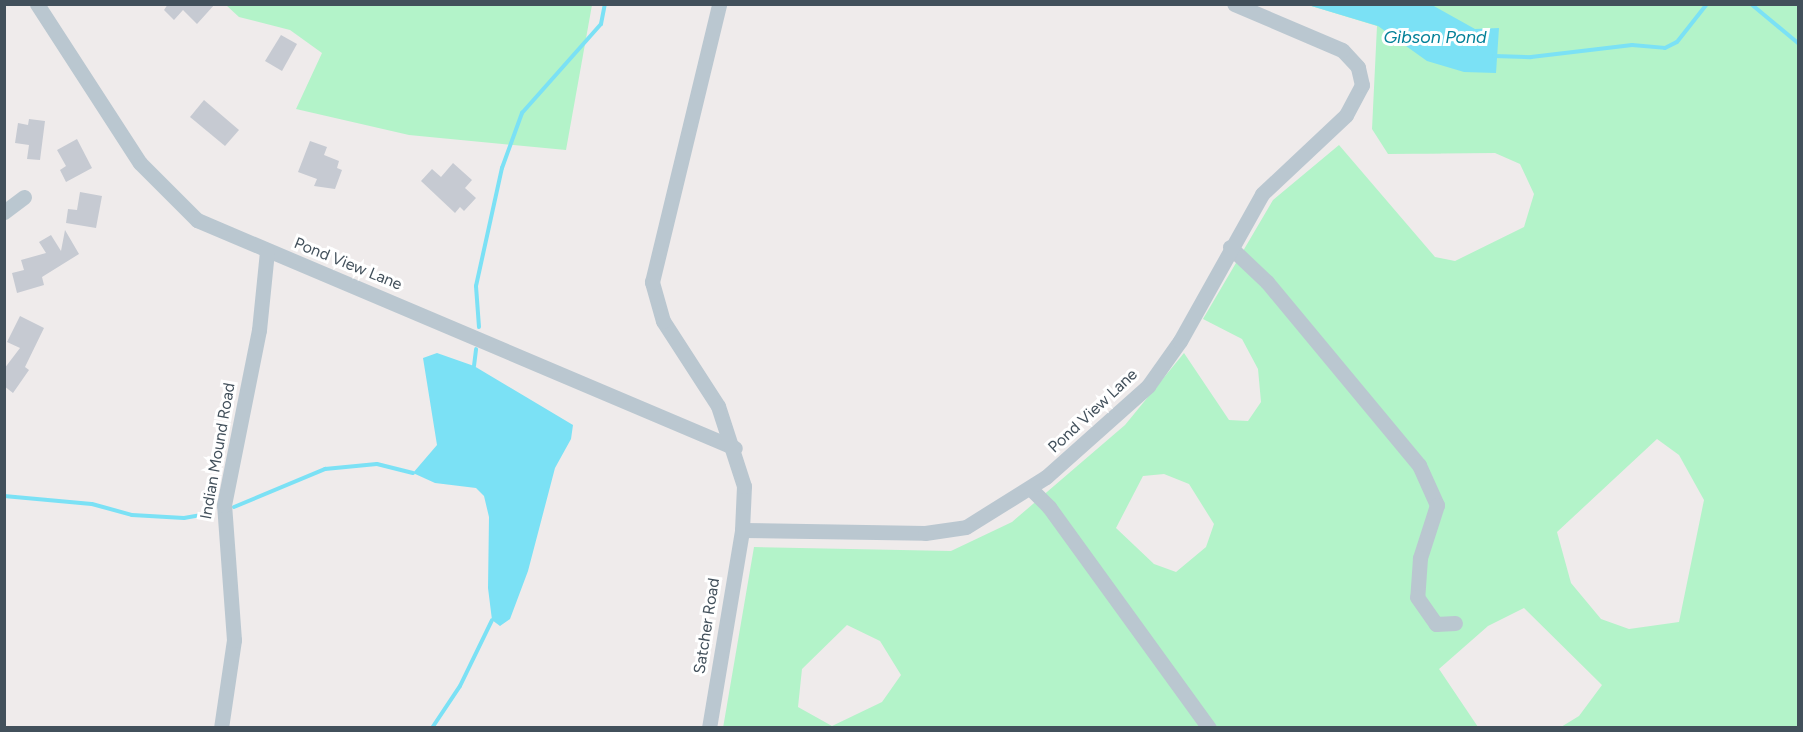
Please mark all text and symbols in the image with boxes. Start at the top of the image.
water label: Gibson Pond [1383,26,1487,48]
street label: Pond View Lane [291,234,405,294]
street label: Pond View Lane [1045,365,1141,457]
street label: Indian Mound Road [197,381,239,521]
street label: Satcher Road [690,577,724,675]

